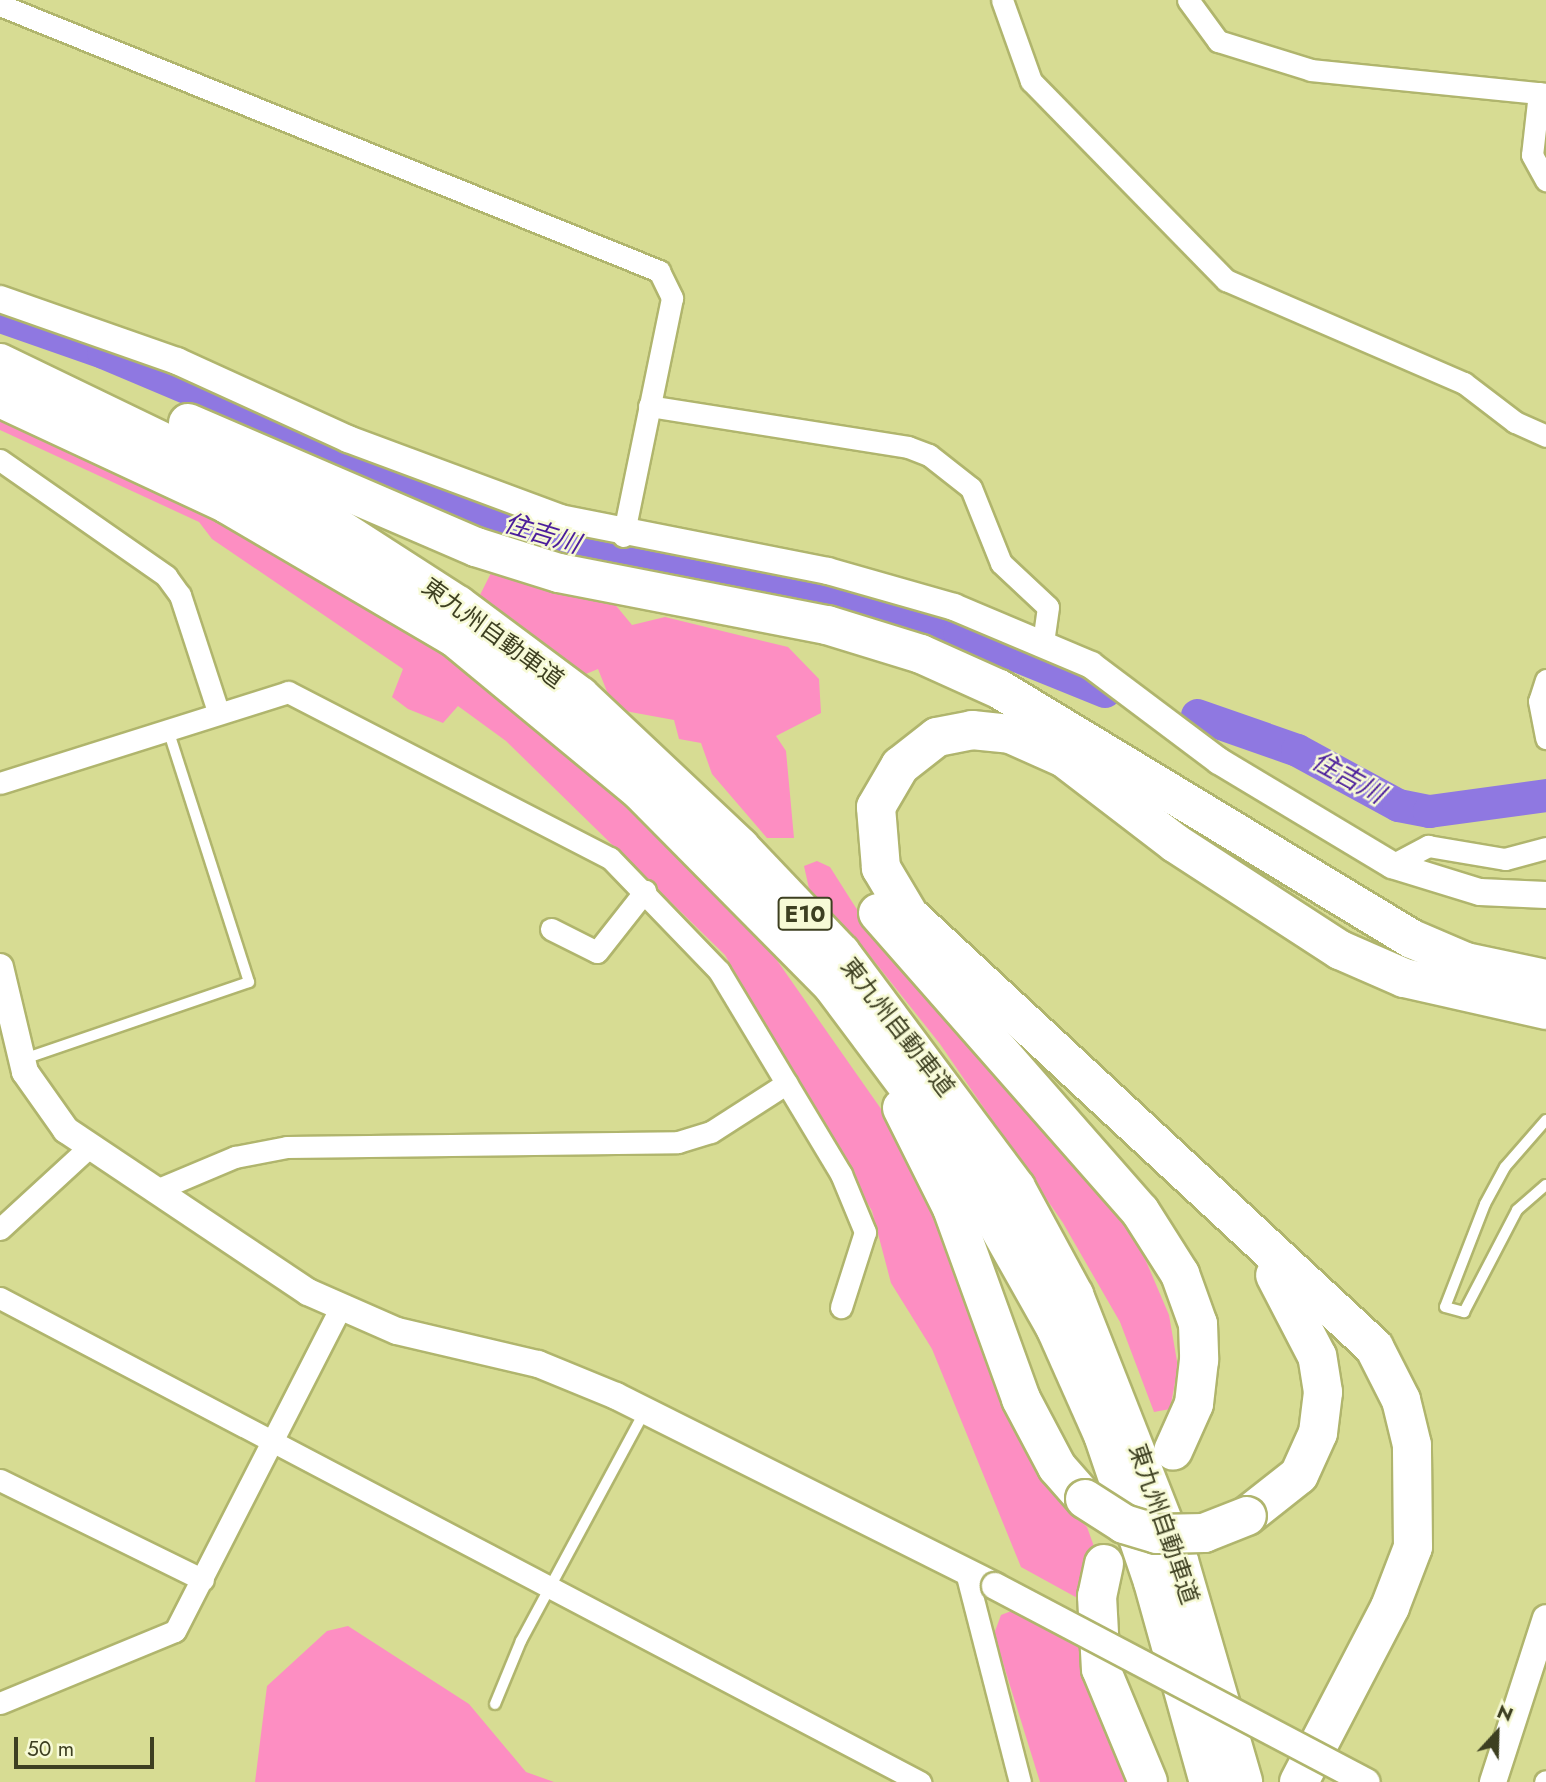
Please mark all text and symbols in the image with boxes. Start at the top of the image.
water label: 住吉川 [500,508,584,560]
street label: 東九州自動車道 [417,572,569,694]
water label: 住吉川 [1306,745,1390,811]
road number: E10 [777,894,833,934]
street label: 東九州自動車道 [835,952,961,1102]
street label: 東九州自動車道 [1123,1440,1205,1608]
north arrow [1462,1698,1532,1768]
text: N [1493,1698,1517,1728]
scale bar [18,1722,158,1766]
text: 50 m [27,1734,74,1764]

